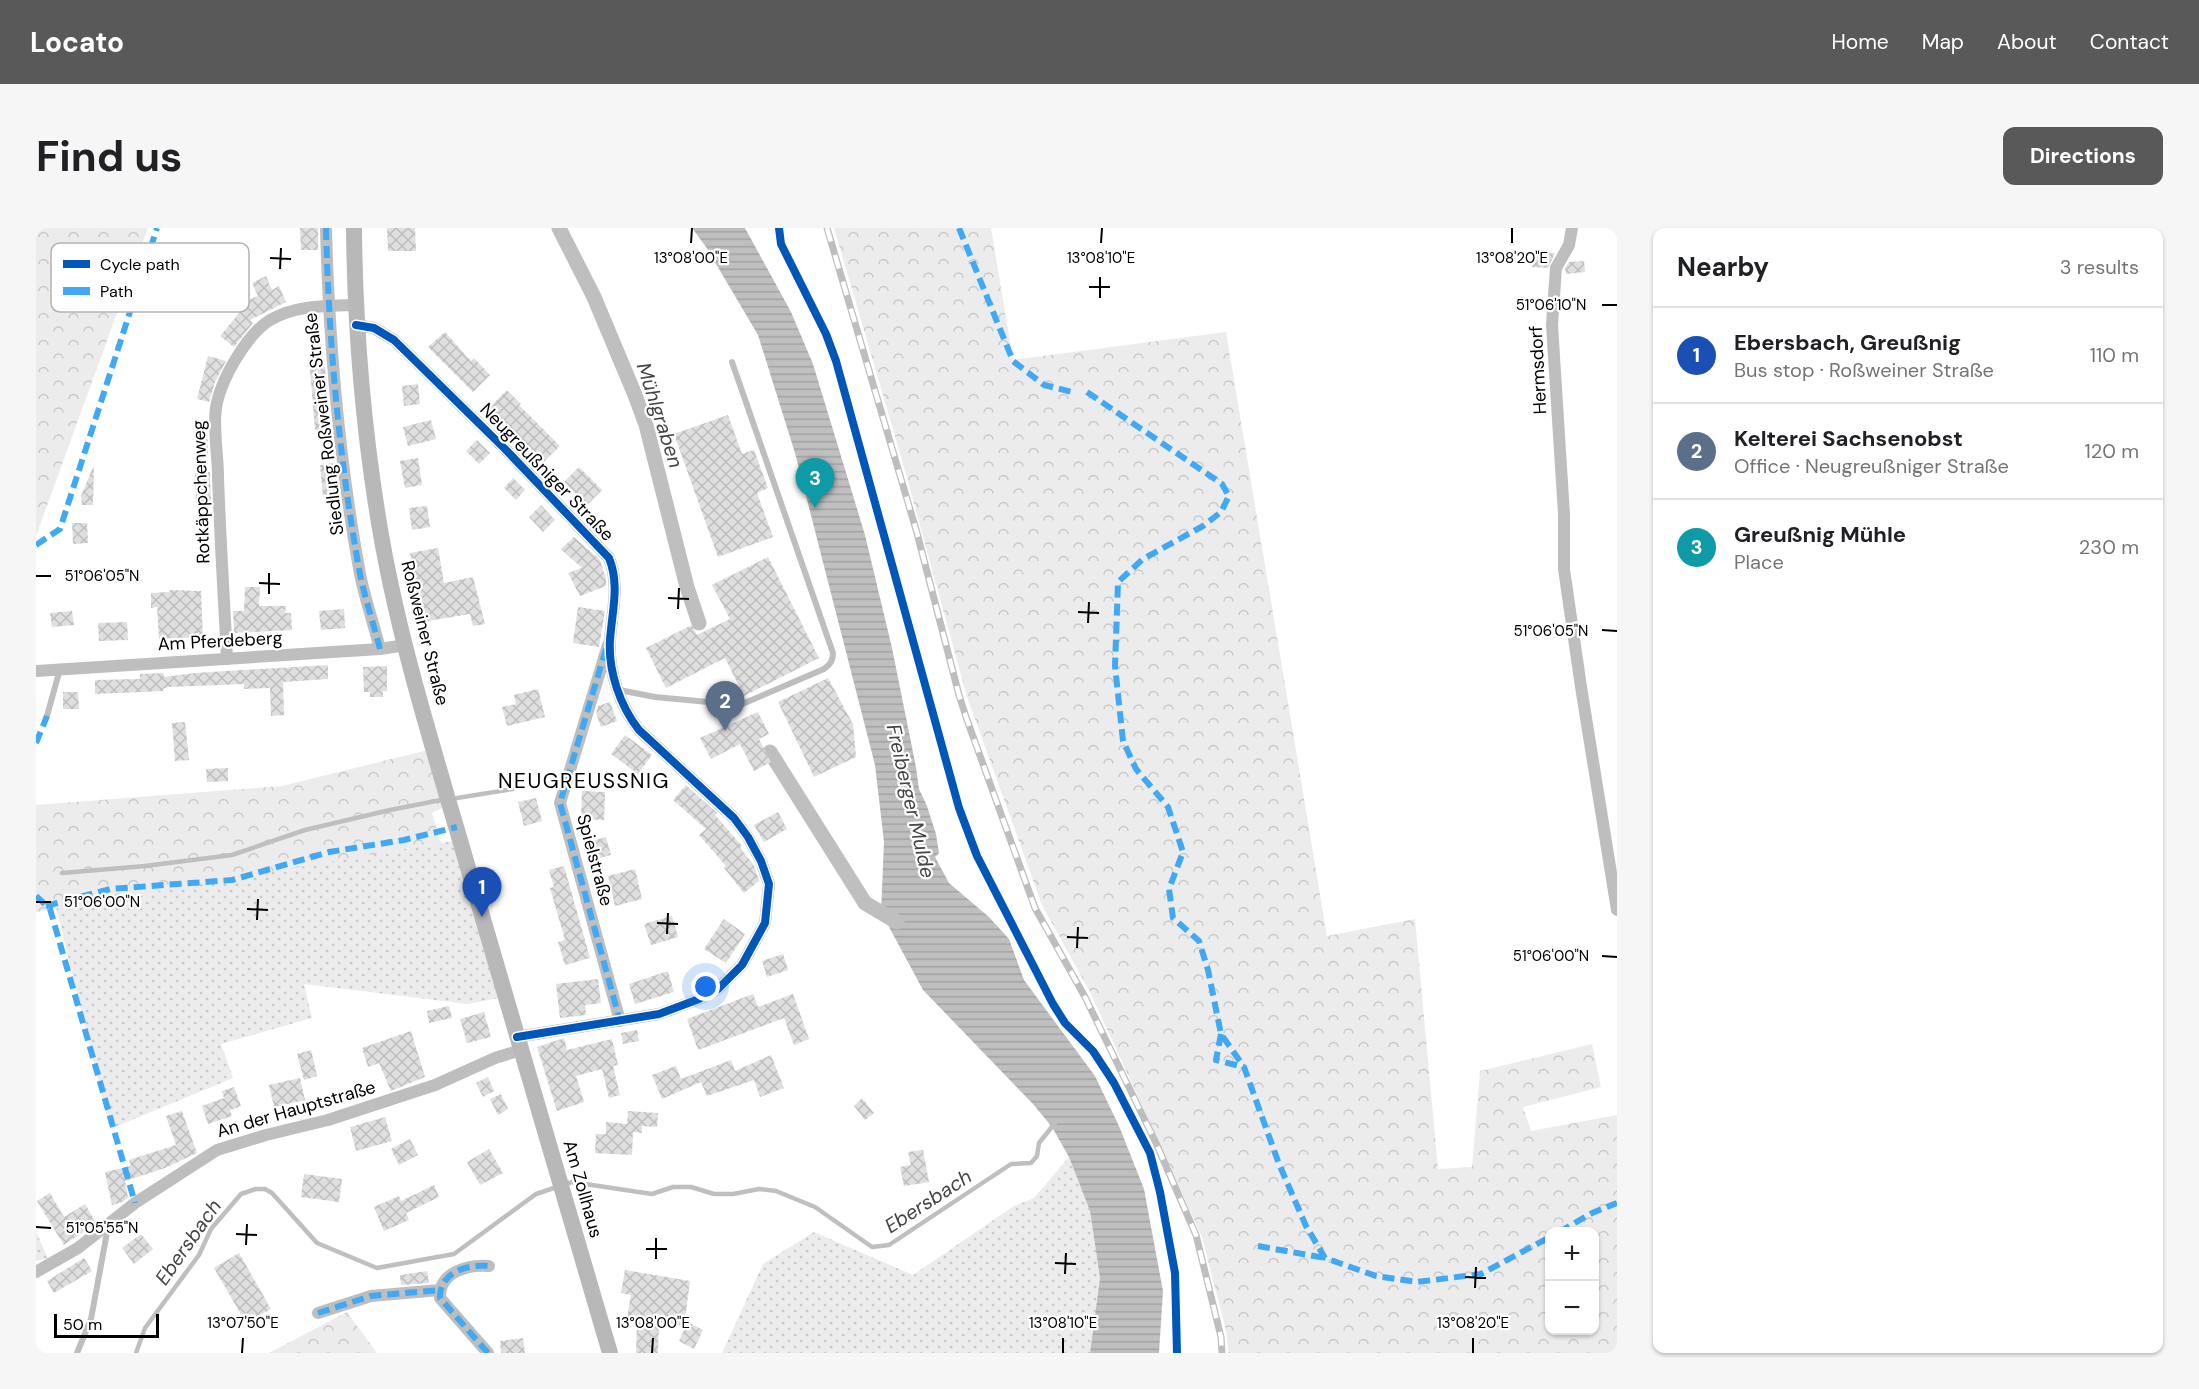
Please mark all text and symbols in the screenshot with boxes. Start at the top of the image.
text: Locato [30,24,124,61]
text: Home [1831,28,1889,56]
text: Map [1922,28,1964,56]
text: About [1997,28,2057,56]
text: Contact [2090,28,2169,56]
button: Directions [2003,127,2163,185]
text: Find us [36,129,182,184]
legend [51,243,249,312]
text: 13°08'00"E [654,248,728,268]
text: 13°08'10"E [1067,248,1135,268]
text: 13°08'20"E [1476,248,1548,268]
text: Nearby [1677,250,1769,284]
text: Cycle path [100,254,180,275]
text: 3 results [2060,254,2139,280]
text: Path [100,281,133,302]
text: 51°06'10"N [1516,295,1586,315]
street label: Siedlung Roßweiner Straße [298,311,350,537]
street label: Hermsdorf [1524,325,1552,415]
text: Ebersbach, Greußnig [1734,328,1961,357]
text: 1 [1693,342,1700,368]
text: 110 m [2090,342,2139,368]
text: Bus stop · Roßweiner Straße [1734,357,1994,383]
water label: Mühlgraben [631,359,689,471]
street label: Neugreußniger Straße [475,398,619,546]
street label: Rotkäppchenweg [187,420,215,564]
text: Kelterei Sachsenobst [1734,424,1963,453]
text: 2 [1691,438,1702,464]
text: 120 m [2085,438,2139,464]
text: Office · Neugreußniger Straße [1734,453,2009,479]
pin: 3 [796,458,834,508]
text: Greußnig Mühle [1734,520,1906,549]
text: 3 [1690,534,1703,560]
text: 230 m [2079,534,2139,560]
text: Place [1734,549,1784,575]
street label: Roßweiner Straße [395,558,455,708]
text: 51°06'05"N [65,566,139,586]
text: 51°06'05"N [1514,621,1588,641]
street label: Am Pferdeberg [157,626,283,656]
pin: 2 [706,682,744,731]
water label: Freiberger Mulde [881,722,941,880]
district label: NEUGREUSSNIG [498,767,670,795]
street label: Spielstraße [571,811,619,909]
pin: 1 [462,868,502,917]
text: 51°06'00"N [64,892,140,912]
text: 51°06'00"N [1513,946,1589,966]
your location [691,972,720,1001]
street label: An der Hauptstraße [214,1075,378,1143]
street label: Am Zollhaus [558,1137,608,1241]
water label: Ebersbach [880,1163,976,1239]
water label: Ebersbach [149,1194,227,1290]
text: 51°05'55"N [66,1218,138,1238]
map controls [1545,1227,1599,1335]
button: + [1545,1227,1599,1281]
button: − [1545,1281,1599,1335]
scale bar [54,1311,159,1338]
text: 13°07'50"E [207,1313,279,1333]
text: 13°08'00"E [616,1313,690,1333]
text: 13°08'10"E [1029,1313,1097,1333]
text: 13°08'20"E [1437,1313,1509,1333]
text: 50 m [63,1314,102,1335]

